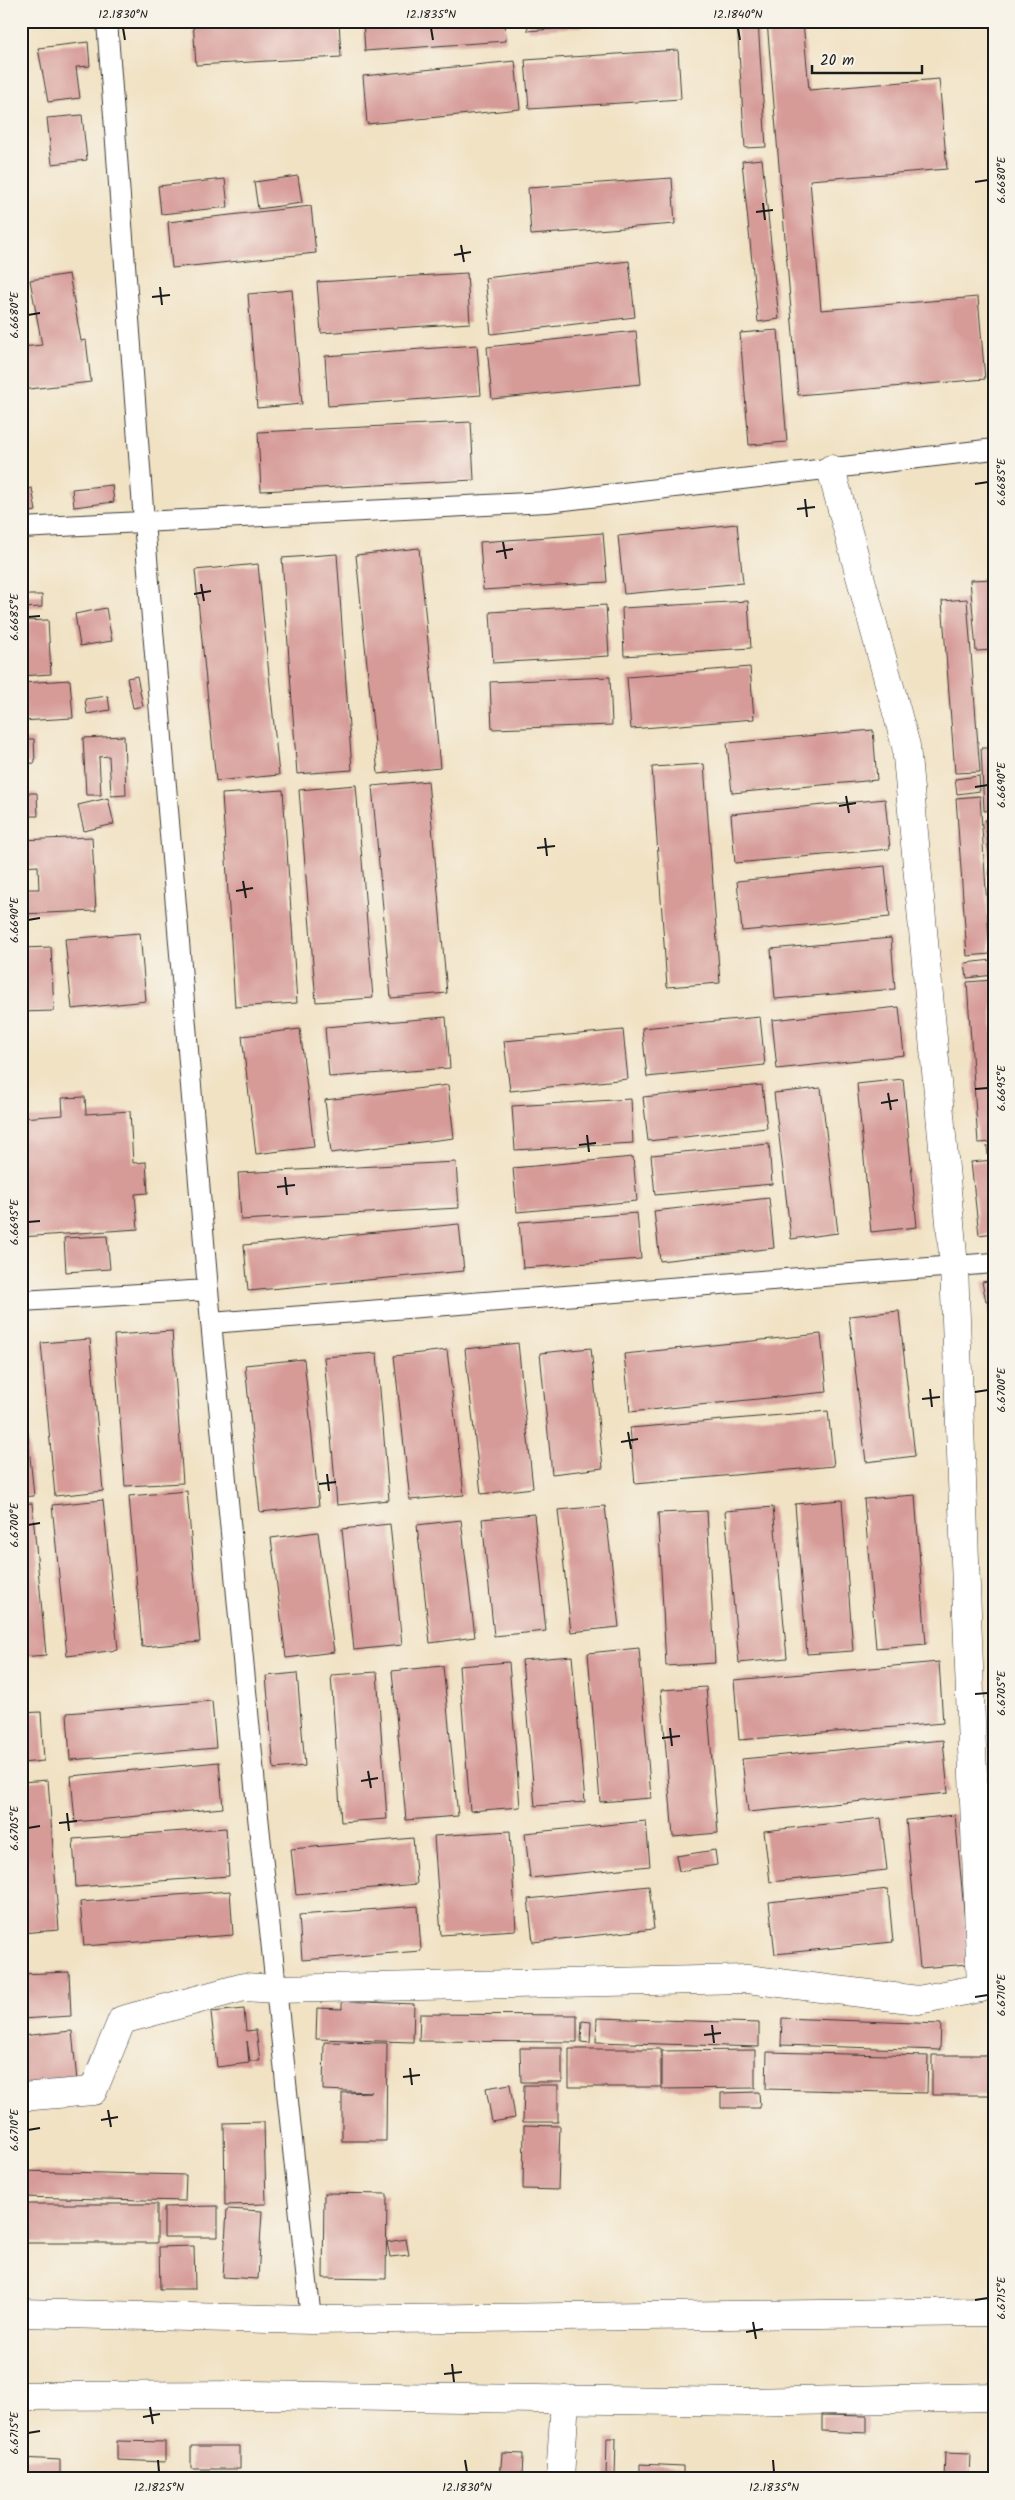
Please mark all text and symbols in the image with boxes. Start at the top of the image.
text: 12.1830°N [98,5,148,24]
text: 12.1835°N [406,5,456,24]
text: 12.1840°N [713,5,763,24]
scale bar [812,42,922,74]
text: 20 m [820,49,854,73]
text: 6.6680°E [992,155,1011,204]
text: 6.6680°E [5,290,24,339]
text: 6.6685°E [992,457,1011,506]
text: 6.6685°E [5,592,24,641]
text: 6.6690°E [992,761,1011,808]
text: 6.6690°E [5,896,24,943]
text: 6.6695°E [992,1064,1011,1111]
text: 6.6695°E [5,1198,24,1245]
text: 6.6700°E [992,1367,1011,1412]
text: 6.6700°E [5,1502,24,1547]
text: 6.6705°E [992,1669,1011,1716]
text: 6.6705°E [5,1804,24,1851]
text: 6.6710°E [992,1973,1011,2016]
text: 6.6710°E [5,2108,24,2151]
text: 6.6715°E [992,2276,1011,2320]
text: 6.6715°E [5,2411,24,2455]
text: 12.1825°N [134,2478,184,2497]
text: 12.1830°N [442,2478,492,2497]
text: 12.1835°N [749,2478,799,2497]

